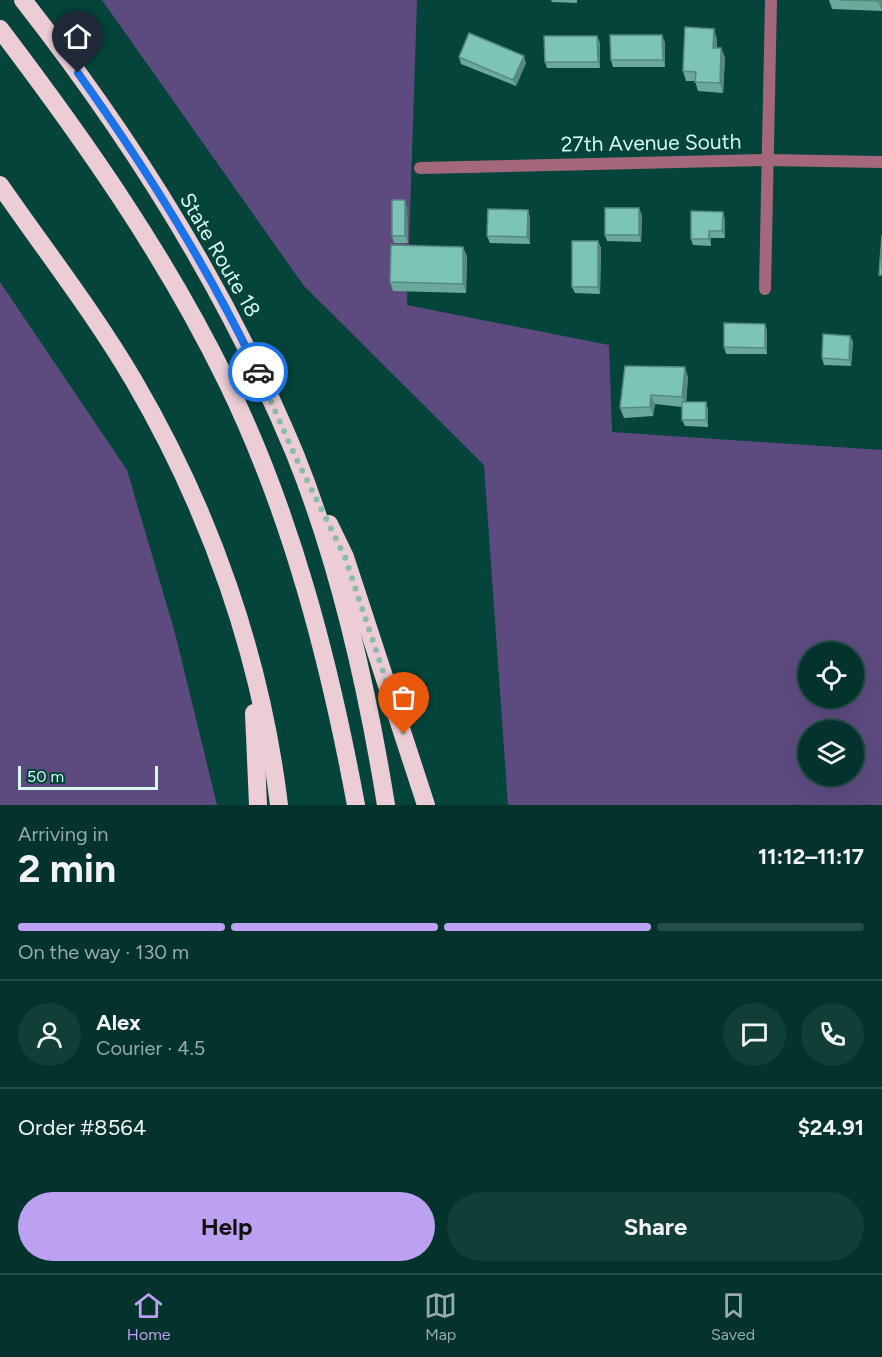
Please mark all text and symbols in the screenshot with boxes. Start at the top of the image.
pin [52,11,103,73]
icon: home [61,20,94,53]
street label: 27th Avenue South [561,128,741,157]
street label: State Route 18 [175,188,266,321]
courier [228,342,288,402]
icon: car [242,356,275,389]
map controls [798,642,864,786]
button: locate [798,642,864,708]
pin [378,672,429,734]
icon: bag [387,681,420,714]
button: layers [798,720,864,786]
scale bar [18,763,158,790]
text: 50 m [27,767,64,786]
text: Arriving in [18,822,108,846]
text: 11:12–11:17 [758,843,864,870]
text: 2 min [18,845,116,892]
text: On the way · 130 m [18,940,189,964]
button: person [18,1003,81,1066]
button: chat [723,1003,786,1066]
button: phone [801,1003,864,1066]
text: Alex [96,1009,141,1036]
text: Courier · 4.5 [96,1036,205,1060]
text: Order #8564 [18,1114,146,1141]
text: $24.91 [798,1114,864,1141]
button: Help [18,1192,435,1261]
button: Share [447,1192,864,1261]
tab: Home [127,1289,171,1344]
tab: Map [424,1289,457,1344]
tab: Saved [711,1289,755,1344]

